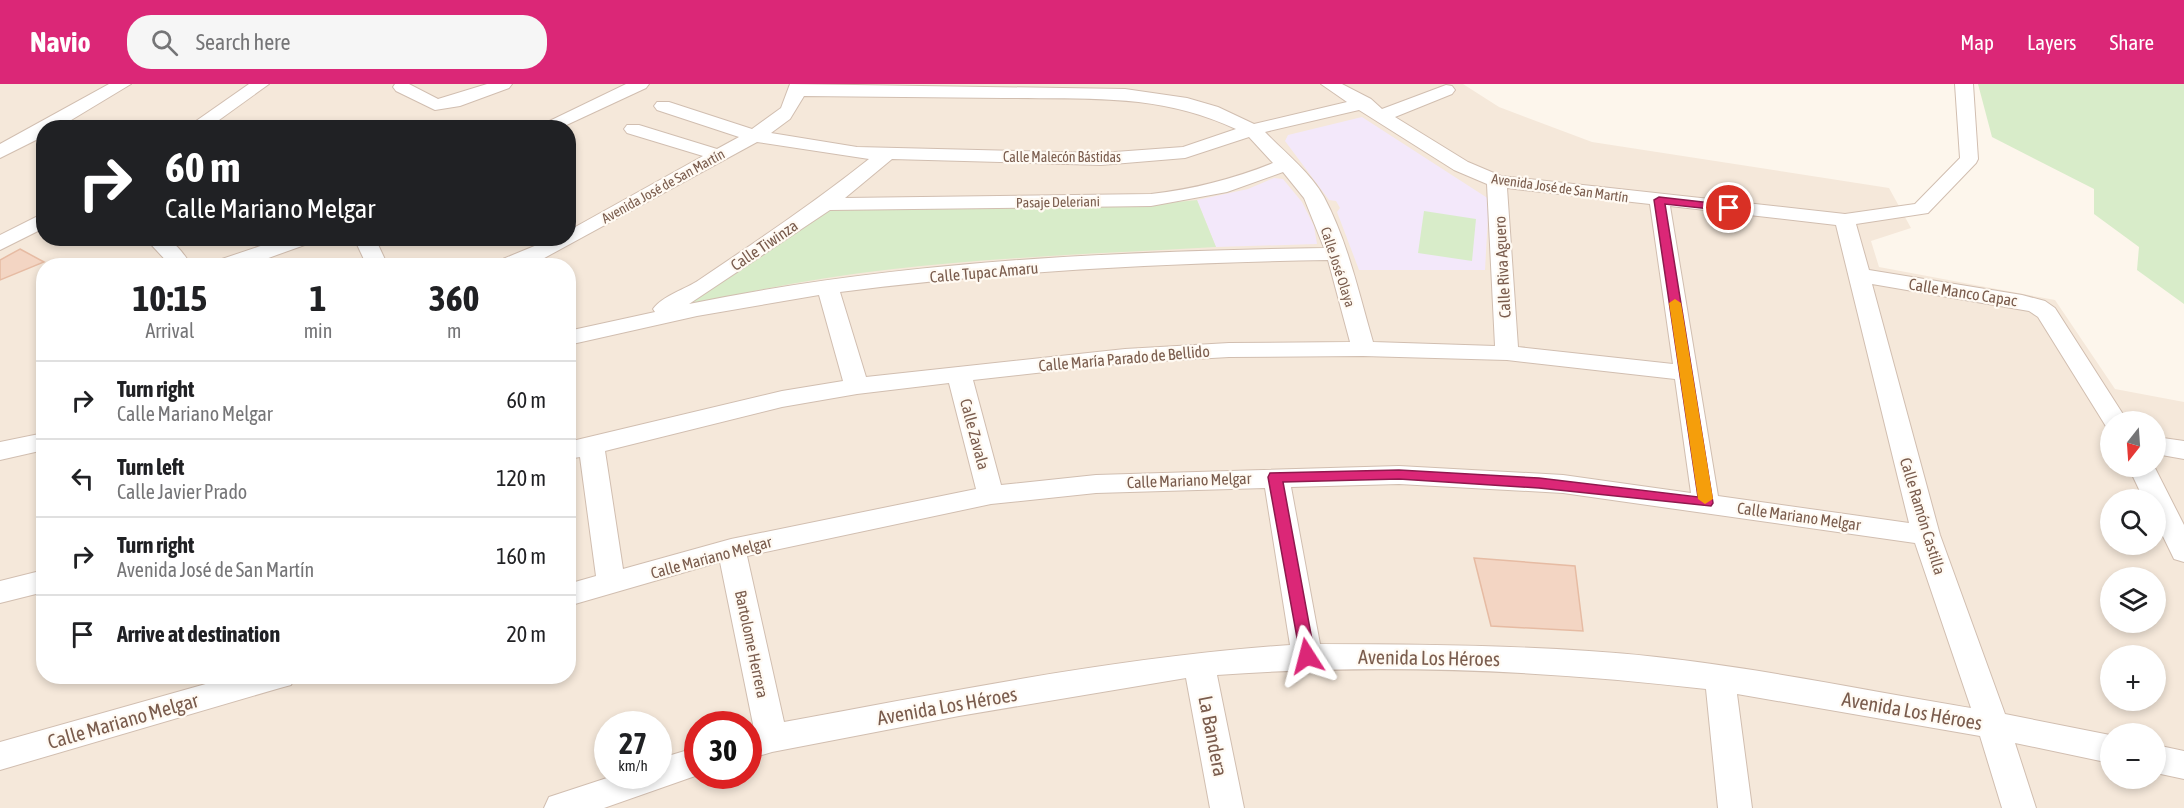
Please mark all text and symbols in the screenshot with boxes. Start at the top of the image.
search box [127,15,547,69]
text: Navio [30,26,91,58]
icon: search [148,26,181,59]
text: Search here [196,29,291,55]
text: Map [1960,30,1994,54]
text: Layers [2027,30,2077,54]
text: Share [2110,30,2154,54]
text: 60 m [165,143,240,191]
icon: right [66,144,144,222]
street label: Avenida José de San Martín [599,146,727,226]
street label: Calle Malecón Bástidas [1003,149,1121,165]
street label: Avenida José de San Martín [1490,170,1630,206]
pin [1703,182,1754,233]
icon: arrive [1712,191,1745,224]
text: Calle Mariano Melgar [165,193,375,224]
street label: Pasaje Deleriani [1016,193,1100,211]
street label: Calle Riva Aguero [1490,215,1515,318]
street label: Calle Tiwinza [727,216,801,274]
street label: Calle José Olaya [1318,225,1358,309]
street label: Calle Tupac Amaru [929,258,1039,287]
street label: Calle Manco Capac [1907,275,2019,310]
text: 10:15 [132,277,207,319]
text: 1 [310,277,326,319]
text: 360 [429,277,480,319]
text: Arrival [145,319,194,342]
text: min [304,319,332,342]
text: m [447,319,461,342]
street label: Calle María Parado de Bellido [1038,342,1210,374]
text: Turn right [117,376,194,402]
icon: right [66,384,99,417]
text: 60 m [506,387,546,413]
street label: Calle Zavala [957,397,993,471]
text: Calle Mariano Melgar [117,402,273,425]
north arrow [2100,411,2166,477]
map controls [2100,411,2166,789]
text: Turn left [117,454,184,480]
street label: Calle Ramón Castilla [1897,455,1949,577]
icon: left [66,462,99,495]
text: 120 m [496,465,546,491]
street label: Calle Mariano Melgar [1126,469,1252,492]
text: Calle Javier Prado [117,480,247,503]
button: search [2100,489,2166,555]
street label: Calle Mariano Melgar [1736,498,1862,535]
text: Turn right [117,532,194,558]
street label: Calle Mariano Melgar [648,532,774,583]
icon: right [66,540,99,573]
text: 160 m [496,543,546,569]
text: Avenida José de San Martín [117,558,314,581]
button: layers [2100,567,2166,633]
street label: Bartolome Herrera [732,589,772,699]
icon: arrive [66,618,99,651]
text: Arrive at destination [117,621,280,647]
text: 20 m [506,621,546,647]
position arrow [1275,624,1339,688]
street label: Avenida Los Héroes [1358,645,1500,670]
button: + [2100,645,2166,711]
street label: Avenida Los Héroes [875,682,1019,729]
street label: Avenida Los Héroes [1840,687,1984,734]
street label: Calle Mariano Melgar [45,688,202,753]
street label: La Bandera [1194,694,1233,778]
speed limit sign: 30 [684,711,762,789]
button: − [2100,723,2166,789]
text: 27 [619,726,647,760]
text: km/h [618,757,648,774]

